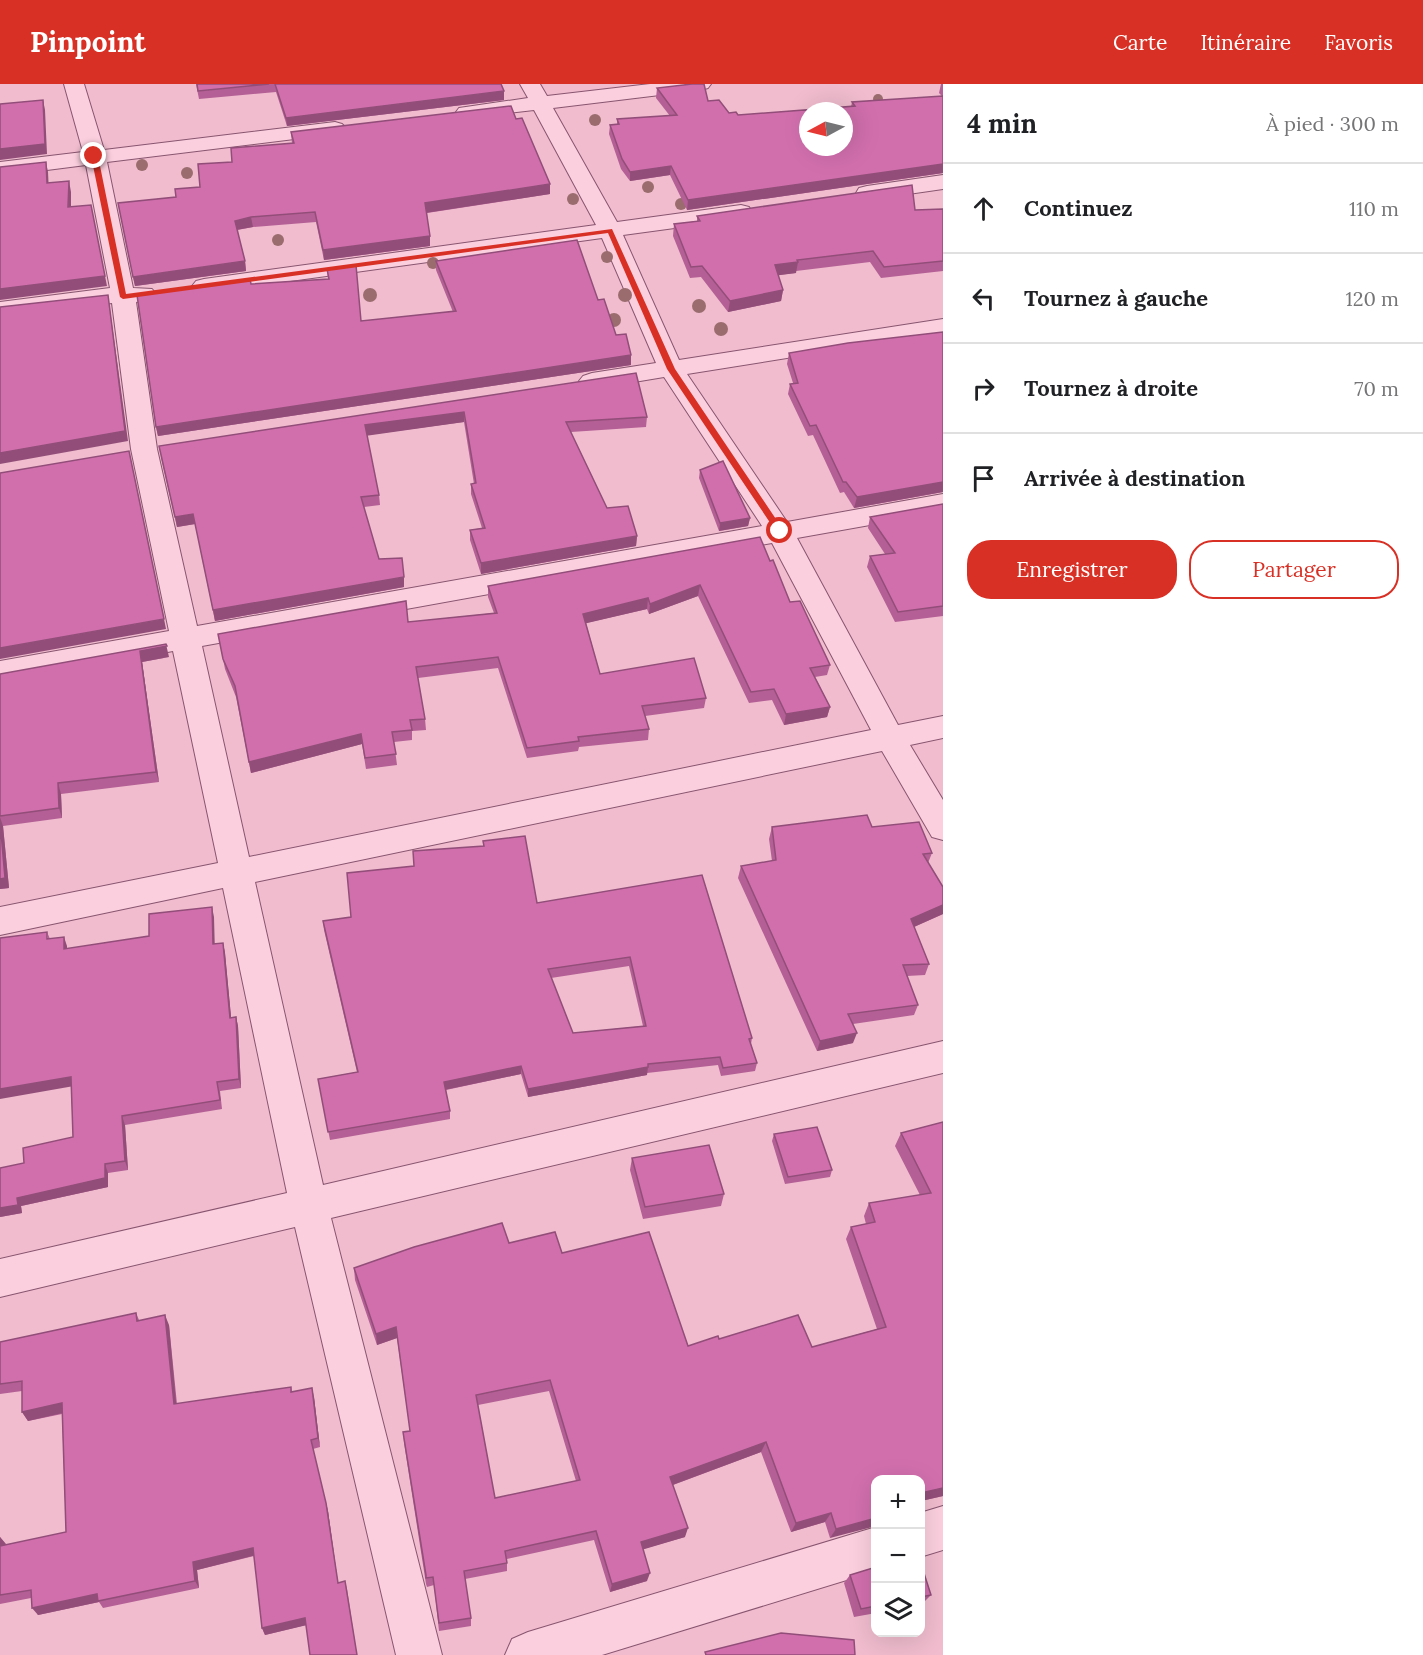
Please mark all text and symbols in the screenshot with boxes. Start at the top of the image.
text: Pinpoint [30,24,146,60]
text: Carte [1113,29,1167,56]
text: Itinéraire [1200,29,1291,56]
text: Favoris [1324,29,1393,56]
north arrow [799,102,853,156]
text: 4 min [967,107,1037,140]
text: À pied · 300 m [1266,111,1399,136]
route end [80,142,106,168]
icon: ahead [967,192,1000,225]
text: Continuez [1024,194,1132,222]
text: 110 m [1349,196,1399,221]
icon: left [967,282,1000,315]
text: Tournez à gauche [1024,284,1208,312]
text: 120 m [1345,286,1399,311]
icon: right [967,372,1000,405]
text: Tournez à droite [1024,374,1198,402]
text: 70 m [1354,376,1399,401]
icon: arrive [967,462,1000,495]
text: Arrivée à destination [1024,464,1245,492]
route start [766,517,792,543]
button: Enregistrer [967,540,1177,599]
button: Partager [1189,540,1399,599]
map controls [871,1475,925,1637]
button: + [871,1475,925,1529]
button: − [871,1529,925,1583]
button: layers [871,1583,925,1637]

